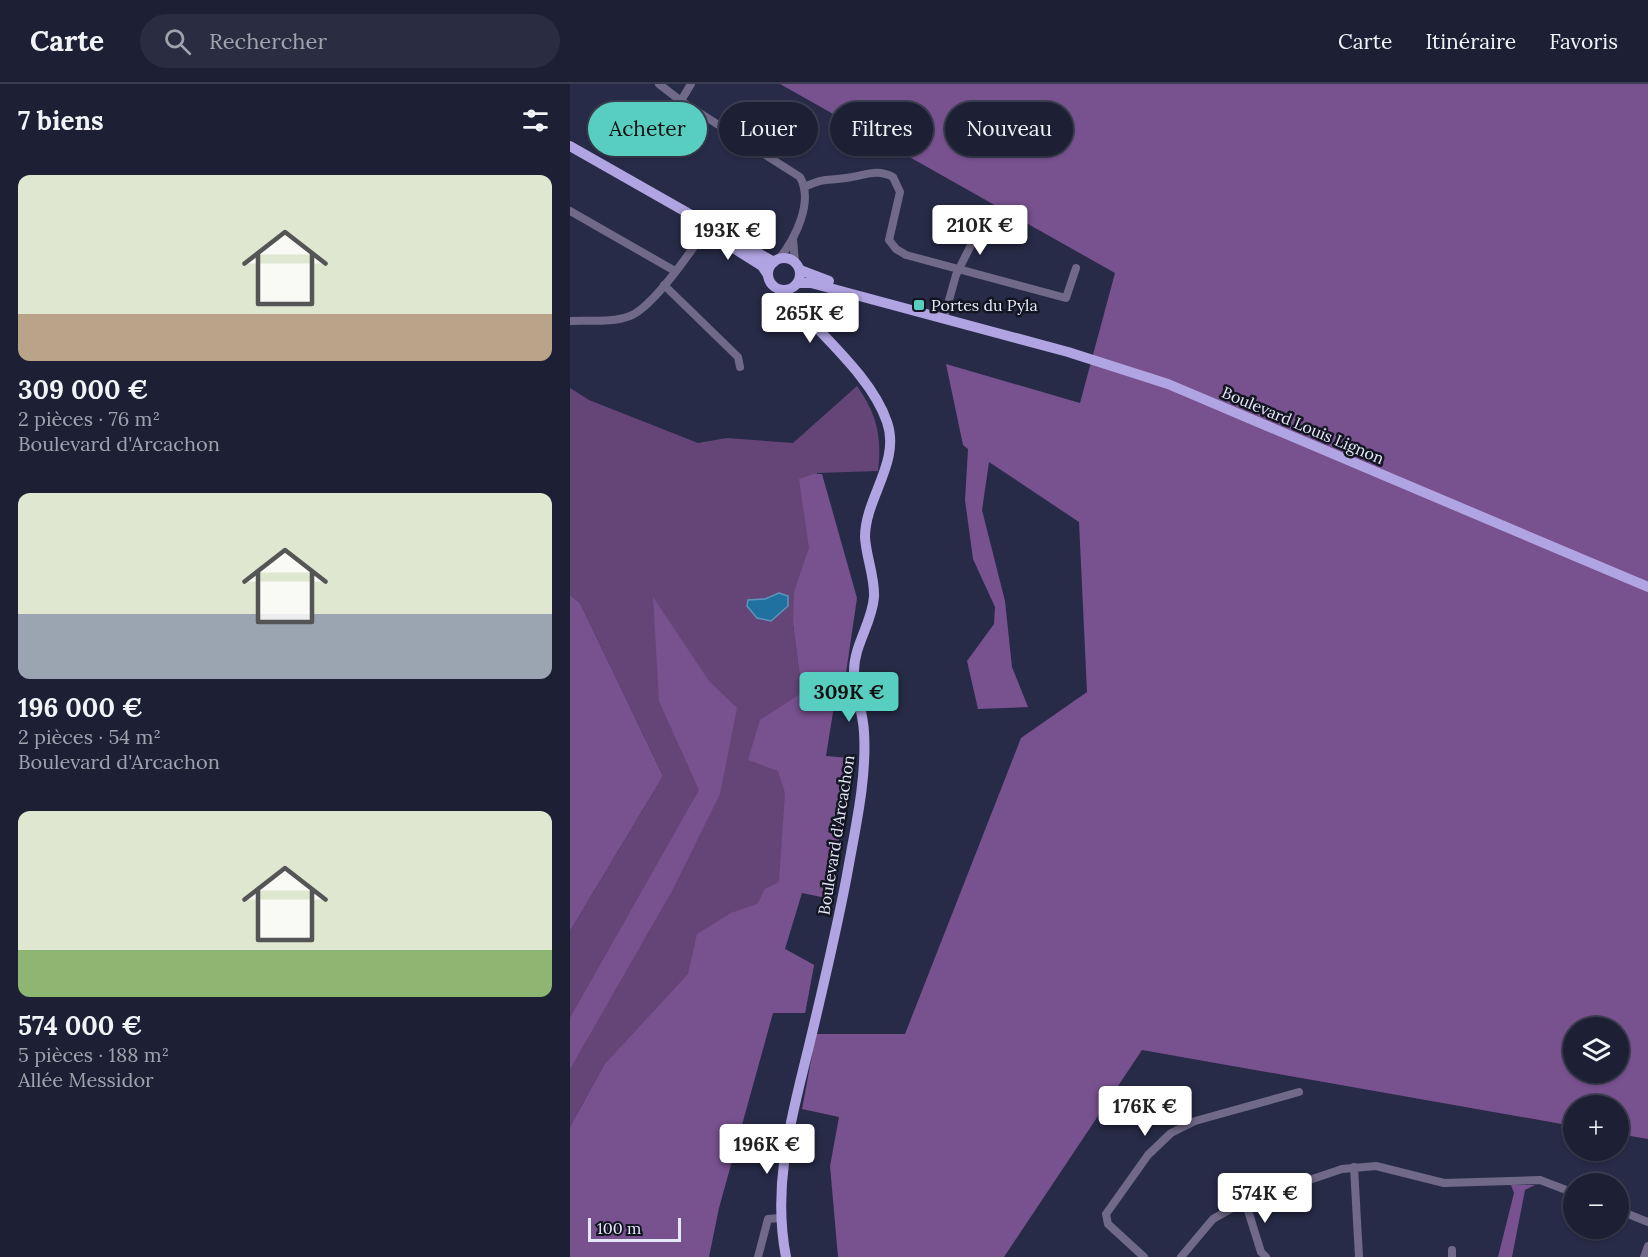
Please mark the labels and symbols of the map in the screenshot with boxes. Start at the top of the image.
pin: 210K € [931,205,1029,256]
pin: 193K € [679,210,777,261]
pin: 265K € [761,293,859,344]
place label: Portes du Pyla [931,295,1038,315]
marker: Portes du Pyla [912,298,926,312]
street label: Boulevard Louis Lignon [1219,382,1387,468]
pin: 309K € [800,672,898,723]
street label: Boulevard d'Arcachon [813,753,859,916]
pin: 176K € [1096,1086,1194,1137]
pin: 196K € [718,1124,816,1175]
pin: 574K € [1216,1173,1314,1224]
scale bar [588,1215,681,1242]

